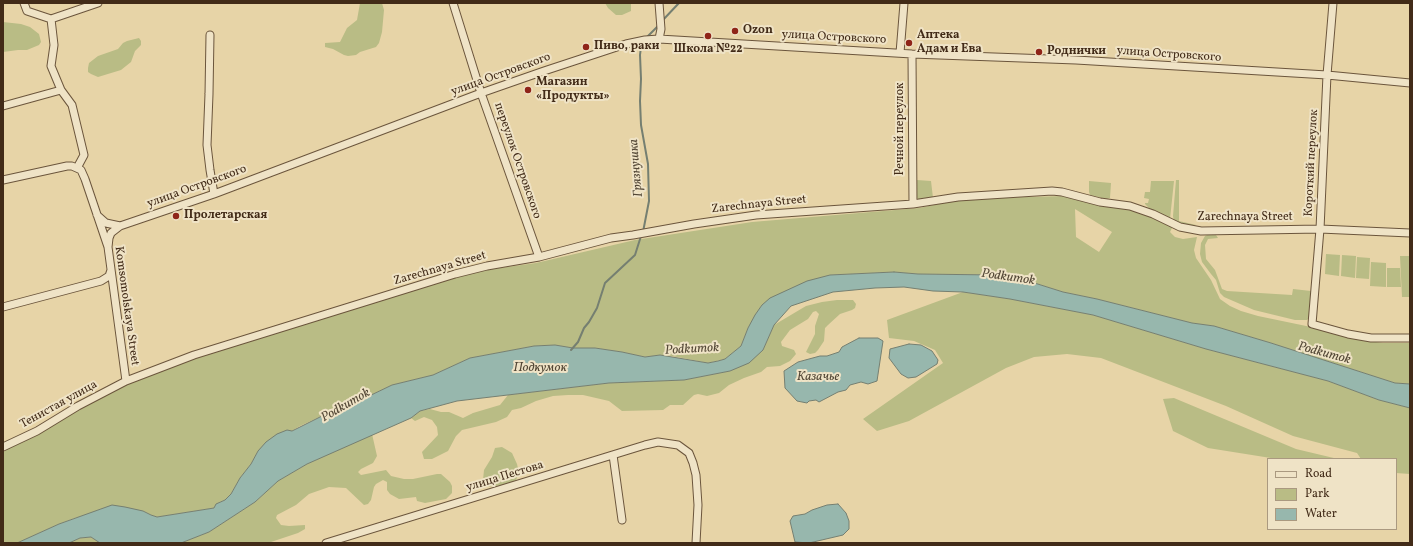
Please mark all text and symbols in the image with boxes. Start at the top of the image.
place label: Ozon [743,24,773,38]
marker: Ozon [730,26,740,36]
street label: улица Островского [781,28,887,48]
place label: Аптека Адам и Ева [917,29,982,57]
marker: Школа №22 [703,31,713,41]
marker: Аптека Адам и Ева [904,38,914,48]
place label: Пиво, раки [594,40,659,54]
marker: Пиво, раки [581,42,591,52]
place label: Школа №22 [673,43,743,57]
street label: улица Островского [1116,44,1222,66]
place label: Роднички [1047,45,1106,59]
marker: Роднички [1034,47,1044,57]
street label: улица Островского [449,50,553,100]
place label: Магазин «Продукты» [536,76,610,104]
street label: Речной переулок [894,83,908,175]
marker: Магазин «Продукты» [523,85,533,95]
street label: переулок Островского [490,101,544,221]
street label: Короткий переулок [1302,109,1322,217]
water label: Грязнушка [627,138,647,198]
street label: улица Островского [145,162,249,212]
street label: Zarechnaya Street [711,193,807,217]
place label: Пролетарская [184,209,267,223]
marker: Пролетарская [171,211,181,221]
street label: Zarechnaya Street [1197,211,1293,225]
street label: Komsomolskaya Street [111,245,141,367]
street label: Zarechnaya Street [392,249,488,289]
water label: Podkumok [980,267,1036,289]
water label: Podkumok [1296,339,1352,369]
water label: Podkumok [665,341,719,359]
water label: Подкумок [513,361,567,377]
water label: Казачье [797,370,839,386]
street label: Тенистая улица [18,378,100,432]
water label: Podkumok [319,386,373,426]
street label: улица Пестова [465,458,545,496]
legend [1267,458,1397,530]
text: Road [1305,466,1332,482]
text: Park [1305,486,1330,502]
text: Water [1305,506,1337,522]

